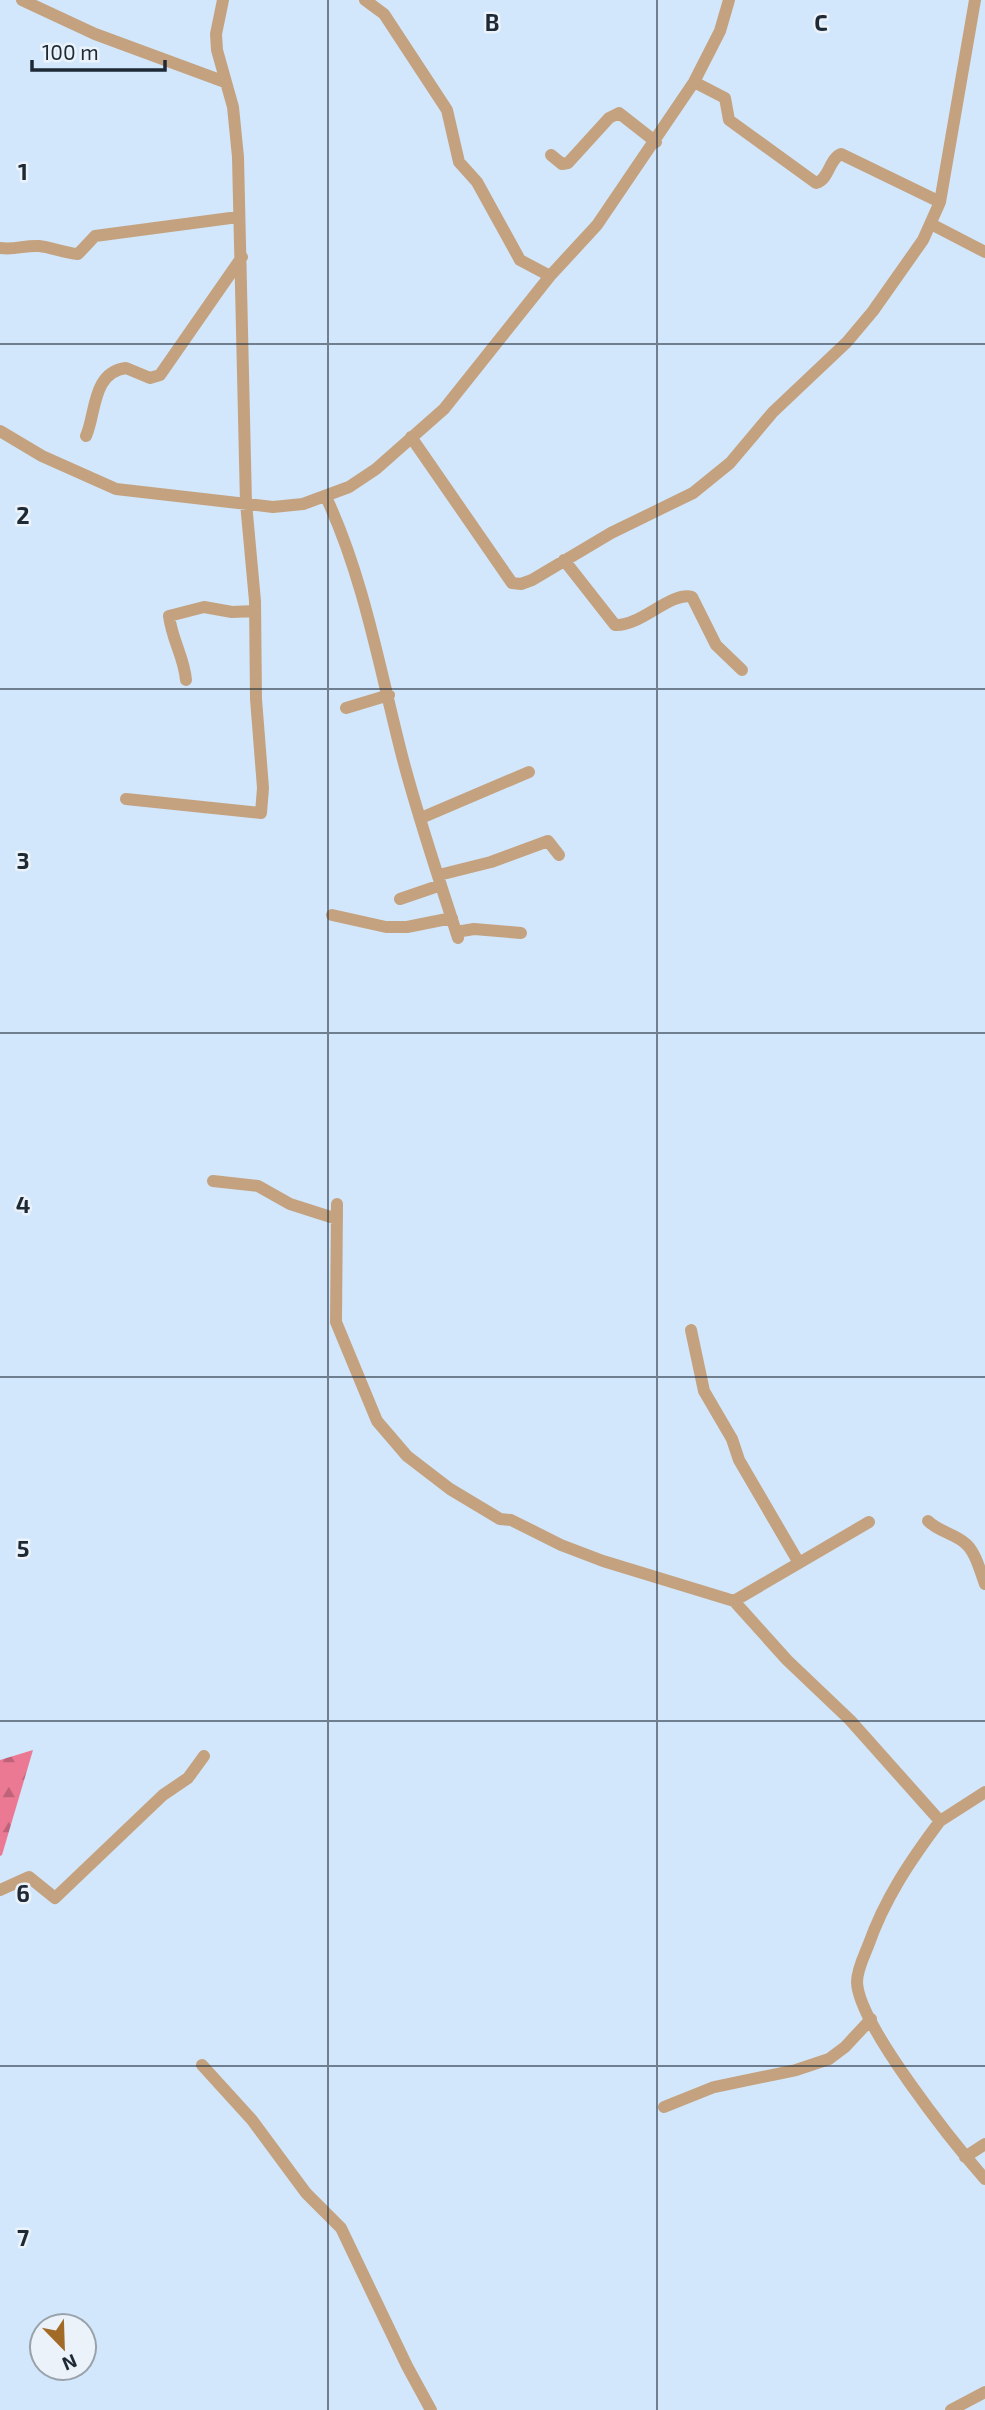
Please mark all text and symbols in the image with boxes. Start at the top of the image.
text: B [485,8,499,36]
text: C [814,8,828,36]
scale bar [32,28,164,72]
text: 100 m [42,39,99,64]
text: 1 [18,157,28,185]
text: 2 [16,501,30,529]
text: 3 [16,846,30,874]
text: 4 [16,1190,30,1218]
text: 5 [17,1534,29,1562]
text: 6 [16,1879,30,1907]
text: 7 [17,2223,29,2251]
north arrow [28,2312,98,2382]
text: N [59,2350,81,2376]

